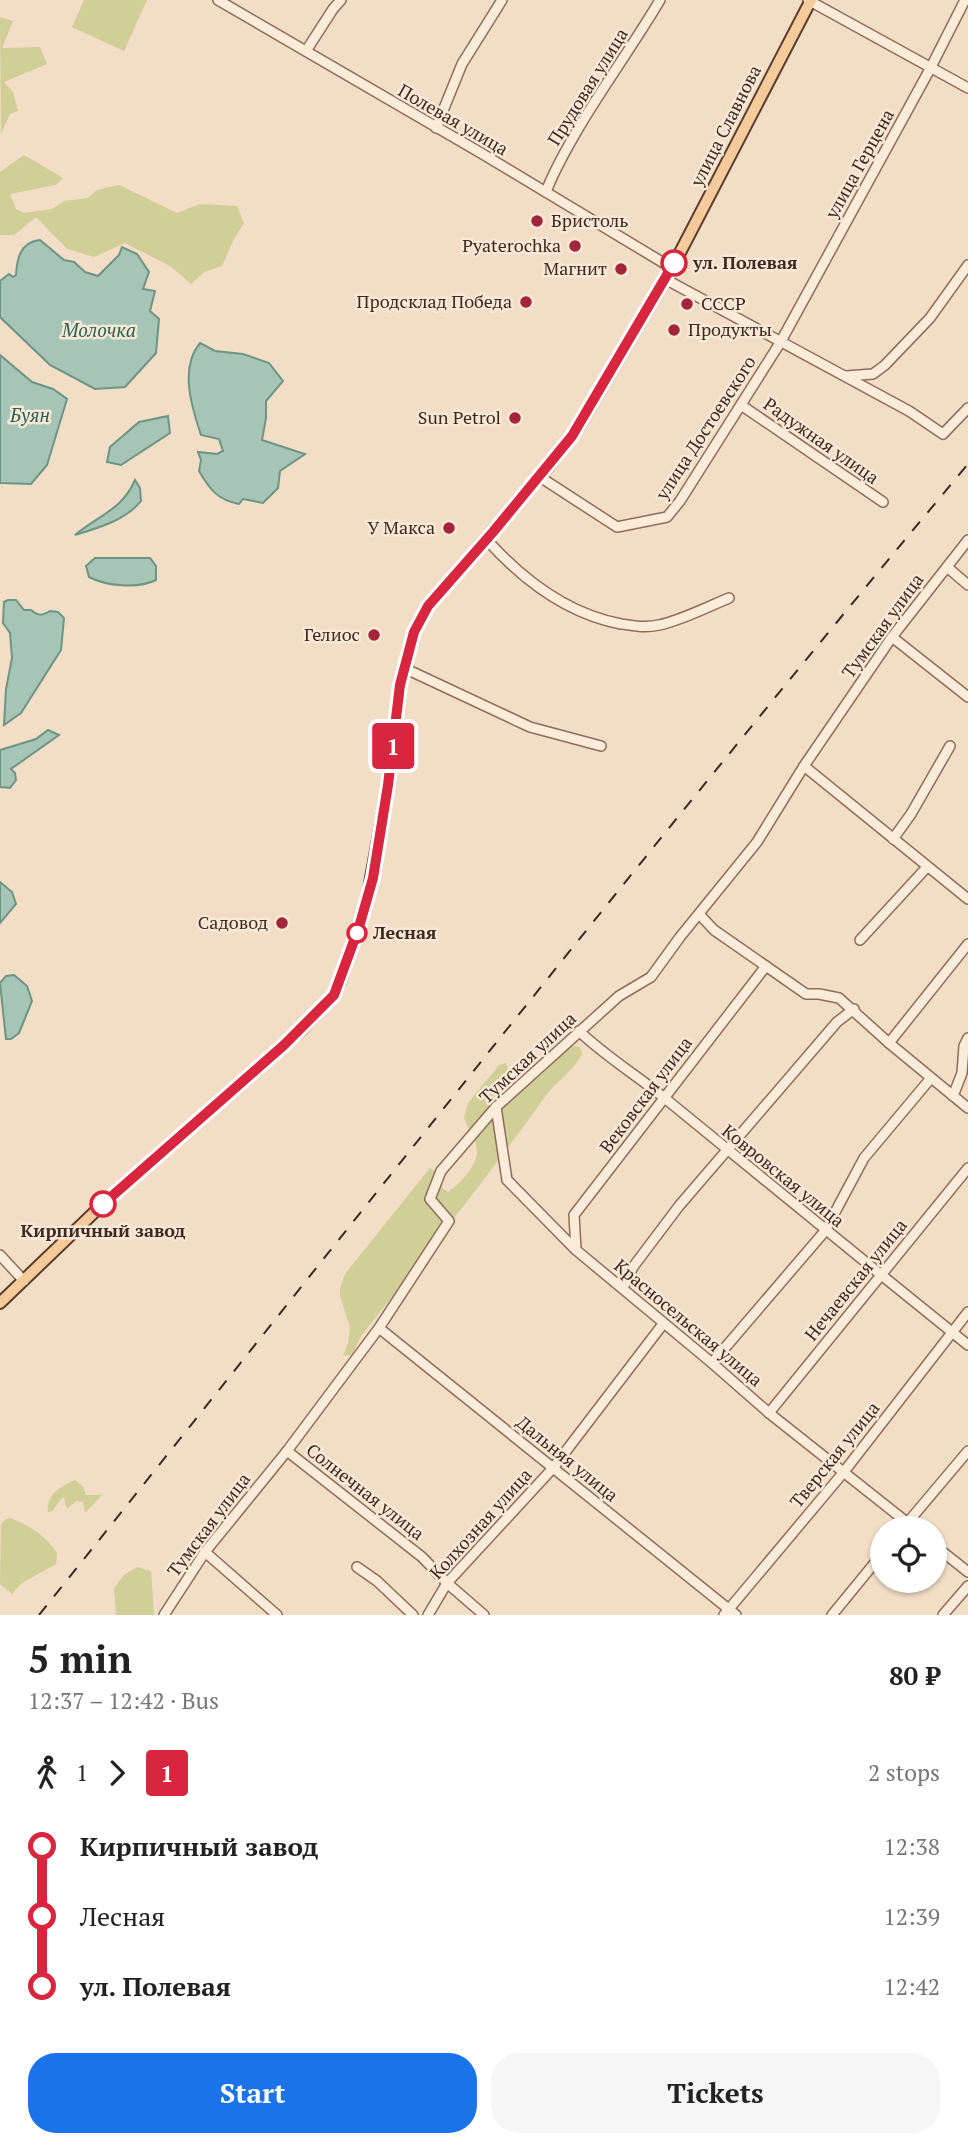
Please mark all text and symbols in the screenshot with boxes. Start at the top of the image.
street label: Прудовая улица [541,23,633,150]
street label: улица Славнова [684,61,766,191]
street label: Полевая улица [394,78,513,160]
street label: улица Герцена [819,104,899,223]
place label: Бристоль [551,208,628,232]
marker: Бристоль [529,213,545,229]
place label: Pyaterochka [462,233,561,257]
marker: Pyaterochka [567,238,583,254]
marker: ул. Полевая [661,250,687,276]
place label: ул. Полевая [692,250,797,274]
place label: Магнит [544,256,607,280]
marker: Магнит [613,261,629,277]
place label: Продсклад Победа [357,289,512,313]
place label: СССР [701,291,746,315]
marker: Продсклад Победа [518,294,534,310]
marker: СССР [679,296,695,312]
water label: Молочка [61,317,136,342]
place label: Продукты [688,317,772,341]
marker: Продукты [666,322,682,338]
street label: улица Достоевского [649,351,761,505]
street label: Радужная улица [759,391,884,489]
water label: Буян [9,402,50,427]
place label: Sun Petrol [418,405,501,429]
marker: Sun Petrol [507,410,523,426]
place label: У Макса [368,515,435,539]
marker: У Макса [441,520,457,536]
street label: Тумская улица [836,568,928,683]
place label: Гелиос [304,622,360,646]
marker: Гелиос [366,627,382,643]
line badge: 1 [370,723,416,769]
text: 1 [386,730,400,762]
place label: Садовод [198,910,268,934]
marker: Садовод [274,915,290,931]
place label: Лесная [372,920,437,944]
marker: Лесная [347,923,367,943]
street label: Тумская улица [474,1006,581,1108]
street label: Вековская улица [594,1031,697,1157]
street label: Ковровская улица [717,1118,850,1232]
marker: Кирпичный завод [90,1191,116,1217]
street label: Нечаевская улица [799,1213,912,1345]
place label: Кирпичный завод [21,1218,186,1242]
street label: Красносельская улица [609,1253,768,1391]
street label: Тверская улица [784,1396,884,1512]
street label: Дальняя улица [512,1410,624,1507]
street label: Солнечная улица [302,1437,430,1545]
street label: Колхозная улица [424,1463,537,1584]
street label: Тумская улица [161,1468,255,1581]
map controls [870,1516,947,1593]
button: locate [870,1516,947,1593]
text: 5 min [28,1634,132,1684]
text: 80 ₽ [889,1658,940,1692]
text: 12:37 – 12:42 · Bus [28,1685,219,1716]
icon: walk [28,1754,66,1792]
icon: forward [98,1754,136,1792]
text: 1 [76,1757,88,1788]
text: 1 [160,1757,174,1789]
text: 2 stops [868,1757,940,1788]
text: Кирпичный завод [80,1829,318,1863]
text: 12:38 [883,1831,940,1862]
text: Лесная [80,1899,165,1933]
text: 12:39 [883,1901,940,1932]
text: ул. Полевая [80,1969,231,2003]
text: 12:42 [883,1971,940,2002]
button: Start [28,2053,477,2133]
button: Tickets [491,2053,940,2133]

